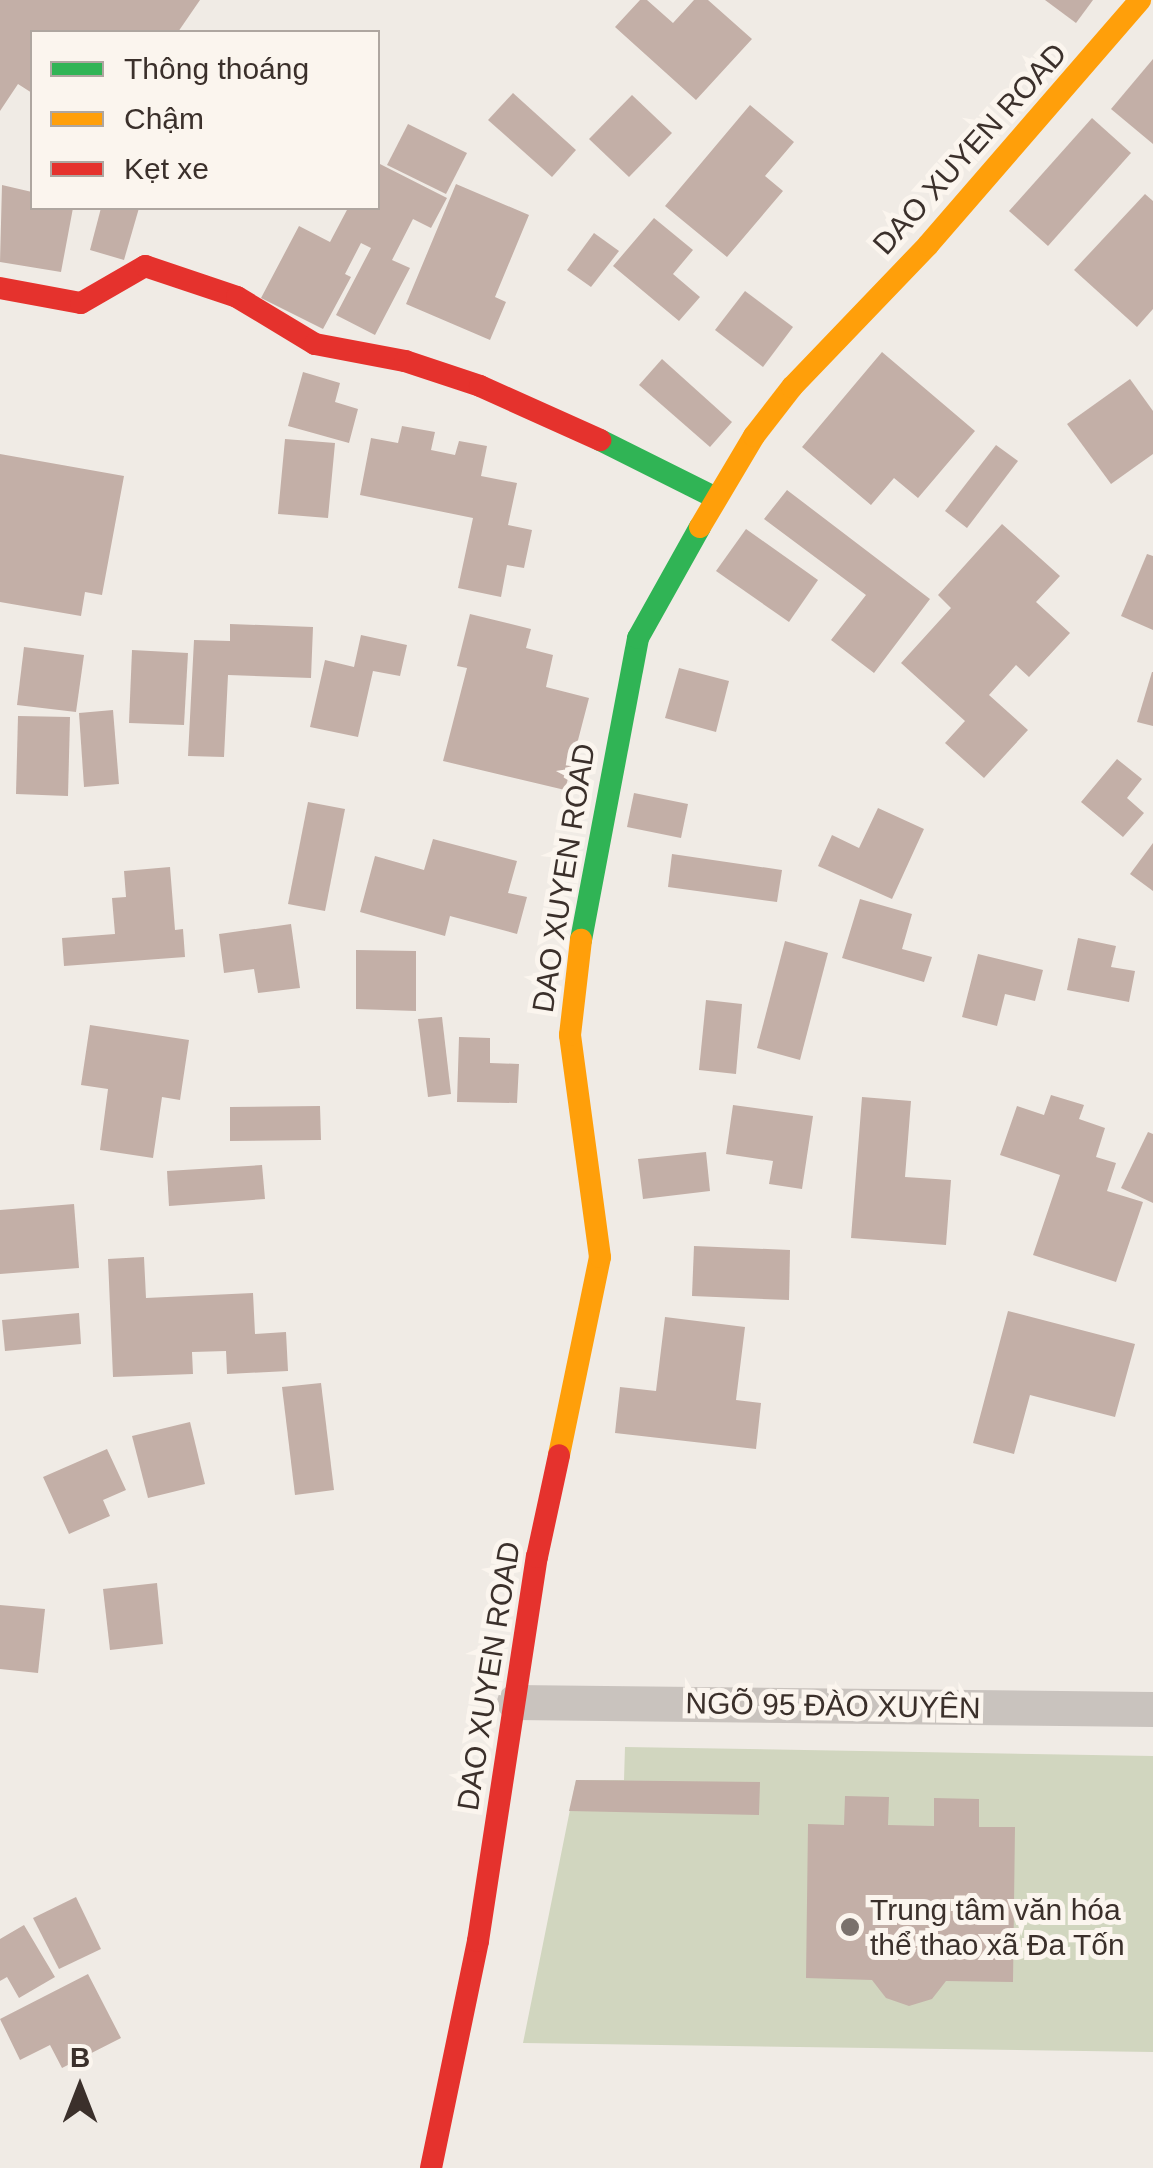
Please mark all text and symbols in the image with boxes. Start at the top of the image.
legend [30,30,380,210]
street label: DAO XUYEN ROAD [866,36,1074,262]
text: Thông thoáng [124,52,309,85]
text: Chậm [124,102,204,135]
text: Kẹt xe [124,152,209,185]
street label: DAO XUYEN ROAD [525,741,603,1015]
street label: DAO XUYEN ROAD [450,1539,528,1813]
street label: NGÕ 95 ĐÀO XUYÊN [685,1685,981,1727]
place label: Trung tâm văn hóa thể thao xã Đa Tốn [870,1892,1125,1962]
marker: Trung tâm văn hóa thể thao xã Đa Tốn [839,1916,861,1938]
north arrow [30,2038,130,2138]
text: B [70,2042,90,2073]

